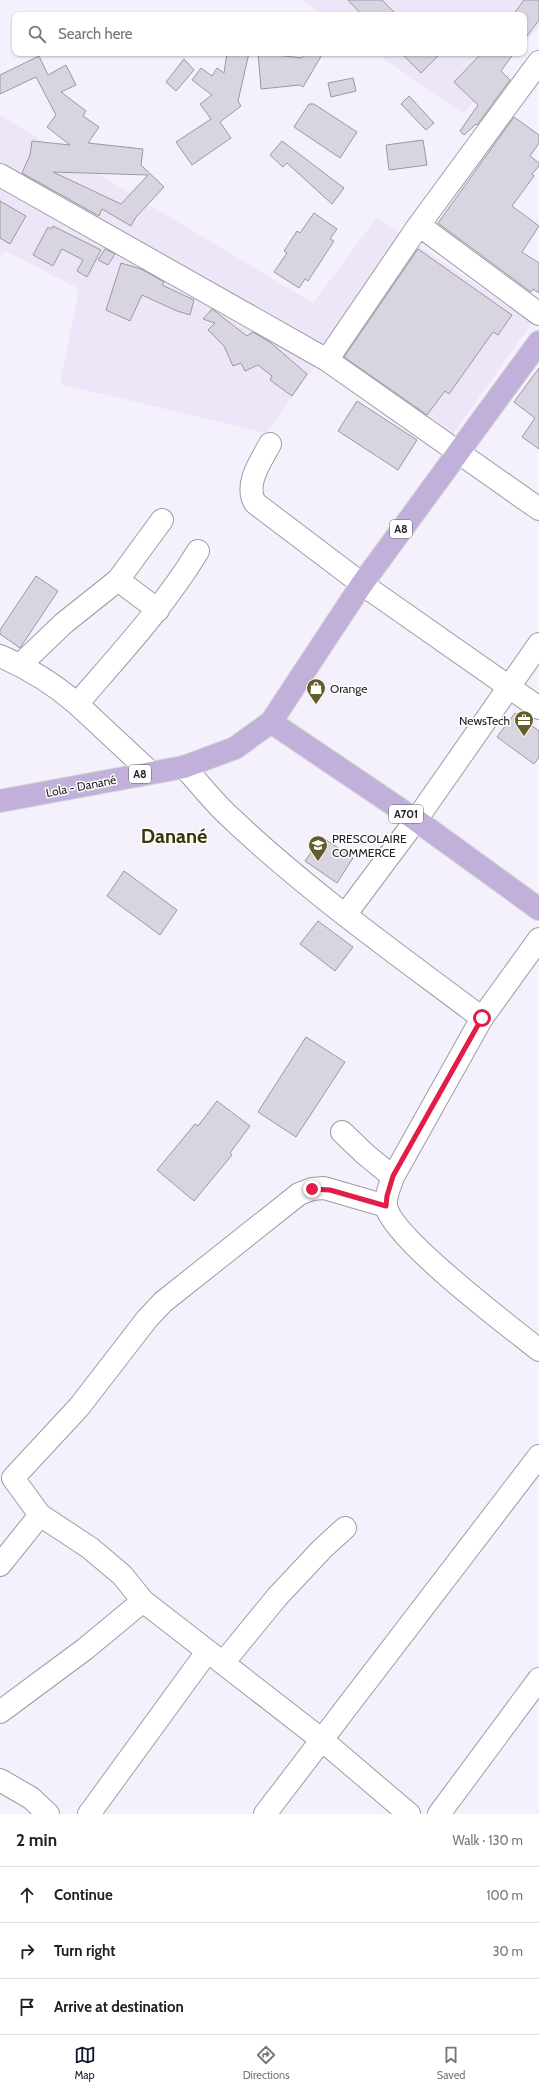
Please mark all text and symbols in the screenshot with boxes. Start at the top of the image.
search box [12,12,527,56]
icon: search [26,23,48,45]
text: Search here [58,25,133,43]
road number: A8 [390,520,412,538]
shop icon: Orange [305,677,327,705]
place label: Orange [330,681,367,696]
office icon: NewsTech [513,709,535,737]
place label: NewsTech [459,713,510,728]
road number: A8 [129,765,151,783]
street label: Lola - Danané [45,772,117,800]
road number: A701 [389,805,423,823]
district label: Danané [141,824,207,848]
place label: PRESCOLAIRE COMMERCE [332,831,407,860]
school or university icon: PRESCOLAIRE COMMERCE [307,834,329,862]
route start [473,1009,491,1027]
route end [303,1180,321,1198]
text: 2 min [16,1830,57,1850]
text: Walk · 130 m [452,1832,523,1848]
icon: ahead [16,1884,38,1906]
text: Continue [54,1886,113,1904]
text: 100 m [486,1887,523,1903]
icon: right [16,1940,38,1962]
text: Turn right [54,1942,115,1960]
text: 30 m [493,1943,523,1959]
icon: arrive [16,1996,38,2018]
text: Arrive at destination [54,1998,184,2016]
tab: Map [74,2044,96,2082]
tab: Directions [243,2044,290,2082]
tab: Saved [437,2044,465,2082]

